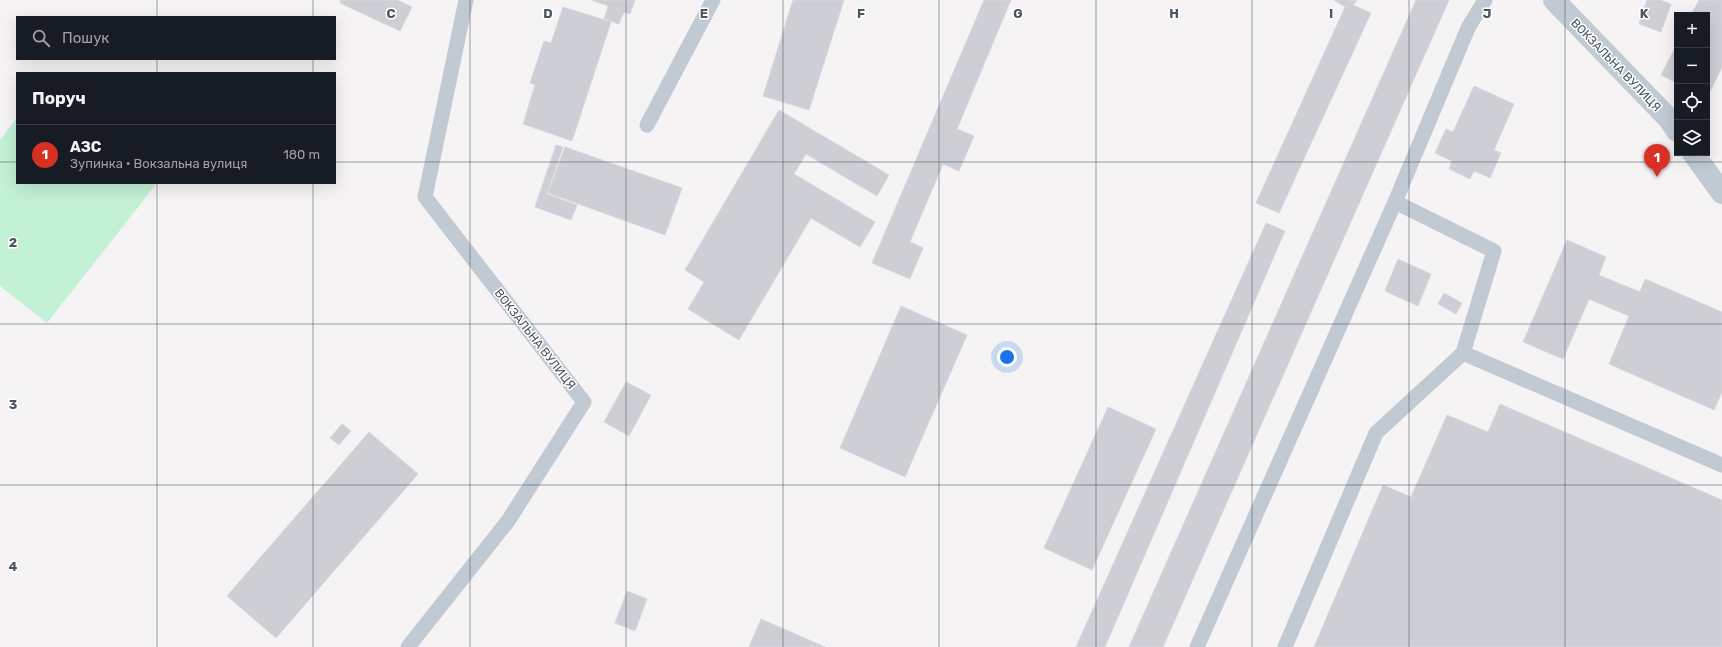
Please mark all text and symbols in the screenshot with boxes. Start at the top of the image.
text: C [386,6,396,21]
text: D [543,6,553,21]
text: E [700,6,708,21]
text: F [857,6,865,21]
text: G [1013,6,1023,21]
text: H [1169,6,1179,21]
text: I [1329,6,1333,21]
text: J [1483,6,1491,21]
text: K [1640,6,1649,21]
map controls [1674,12,1710,156]
button: + [1674,12,1710,48]
search box [16,16,336,60]
street label: ВОКЗАЛЬНА ВУЛИЦЯ [1568,16,1664,114]
icon: search [30,27,52,49]
text: Пошук [62,29,109,47]
button: − [1674,48,1710,84]
button: locate [1674,84,1710,120]
text: Поруч [32,88,86,108]
button: layers [1674,120,1710,156]
text: АЗС [70,138,101,156]
pin: 1 [1644,144,1670,177]
text: 1 [42,147,48,162]
text: 180 m [283,147,320,162]
text: Зупинка · Вокзальна вулиця [70,156,247,171]
text: 2 [9,235,17,250]
street label: ВОКЗАЛЬНА ВУЛИЦЯ [492,286,578,392]
your location [997,347,1017,367]
text: 3 [9,397,18,412]
text: 4 [9,559,18,574]

